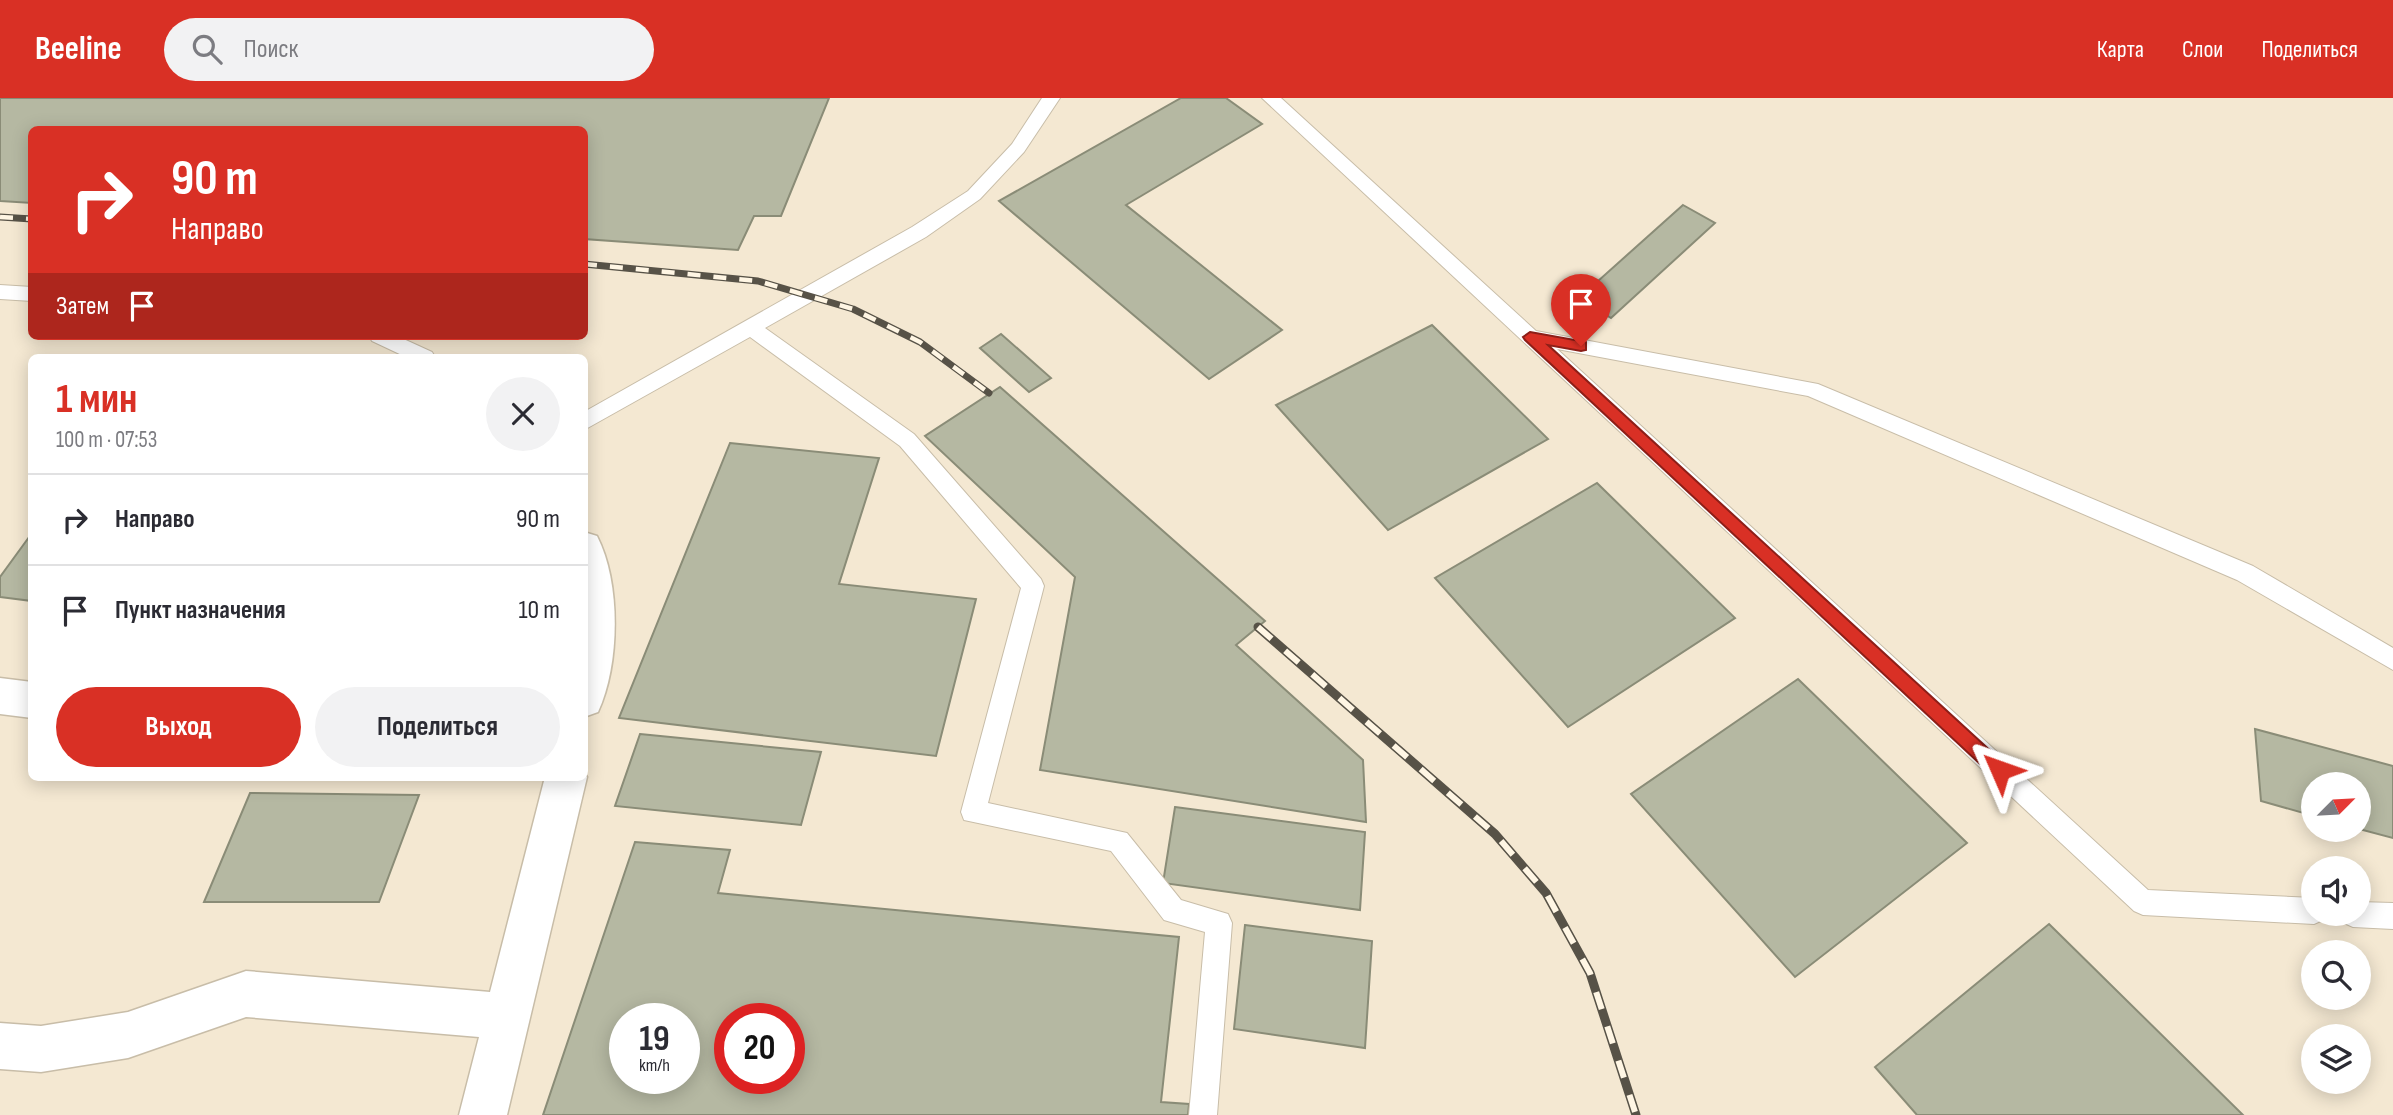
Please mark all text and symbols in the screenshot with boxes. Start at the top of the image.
search box [164,18,654,81]
text: Beeline [35,29,122,69]
icon: search [188,30,226,68]
text: Поиск [244,34,298,65]
text: Карта [2097,35,2144,64]
text: Слои [2182,35,2223,64]
text: Поделиться [2261,35,2358,64]
text: 90 m [171,150,258,209]
icon: right [56,154,147,245]
text: Направо [171,210,264,249]
pin [1551,274,1611,346]
icon: arrive [1562,285,1600,323]
icon: arrive [123,287,161,325]
text: Затем [56,291,109,322]
text: 1 мин [56,374,137,425]
button: close [486,377,560,451]
text: 100 m · 07:53 [56,426,157,454]
icon: right [56,501,94,539]
text: Направо [115,504,194,535]
text: 90 m [516,504,560,535]
icon: arrive [56,592,94,630]
text: Пункт назначения [115,595,286,626]
text: 10 m [518,595,560,626]
button: Выход [56,687,301,767]
button: Поделиться [315,687,560,767]
position arrow [1963,733,2037,807]
north arrow [2301,772,2371,842]
map controls [2301,772,2371,1094]
button: sound [2301,856,2371,926]
button: search [2301,940,2371,1010]
speed limit sign: 20 [714,1003,805,1094]
text: 19 [639,1018,670,1061]
button: layers [2301,1024,2371,1094]
text: km/h [639,1055,670,1076]

